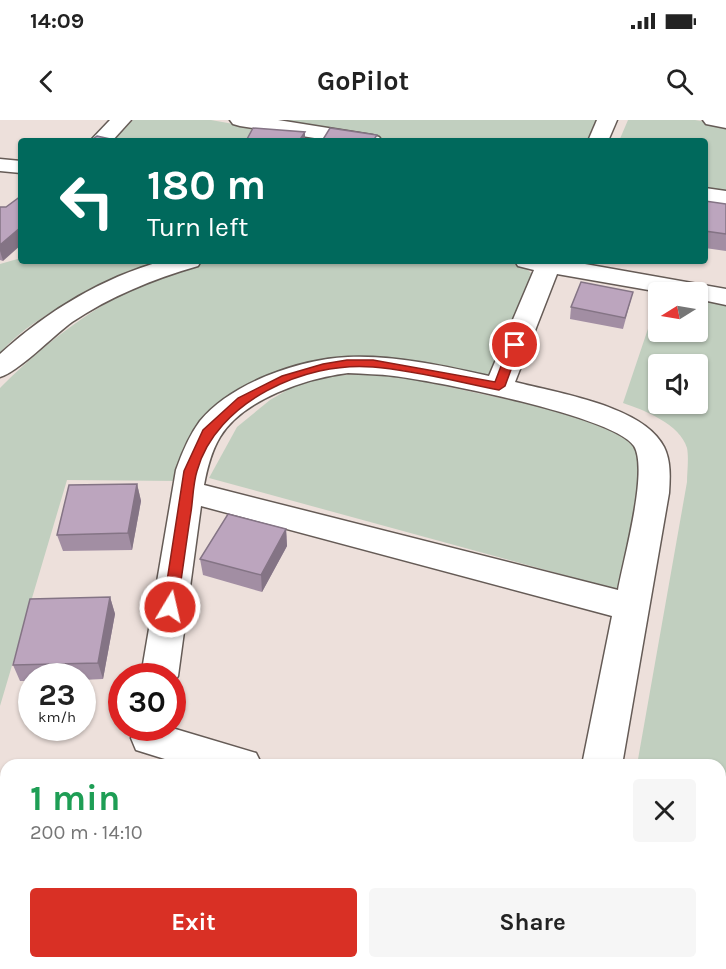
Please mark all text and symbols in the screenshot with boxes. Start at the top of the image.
text: 14:09 [30,8,84,34]
icon: back [30,65,63,98]
text: GoPilot [317,65,409,97]
icon: search [663,65,696,98]
text: 180 m [147,160,266,210]
icon: left [48,162,126,240]
text: Turn left [147,211,248,243]
north arrow [648,282,708,342]
map controls [648,282,708,414]
pin [489,319,540,370]
icon: arrive [498,328,531,361]
button: sound [648,354,708,414]
position arrow [138,575,202,639]
speed limit sign: 30 [108,663,186,741]
text: 23 [39,677,75,713]
text: km/h [38,708,76,726]
text: 1 min [30,777,120,819]
button: close [633,779,696,842]
text: 200 m · 14:10 [30,821,143,844]
button: Exit [30,888,357,957]
button: Share [369,888,696,957]

